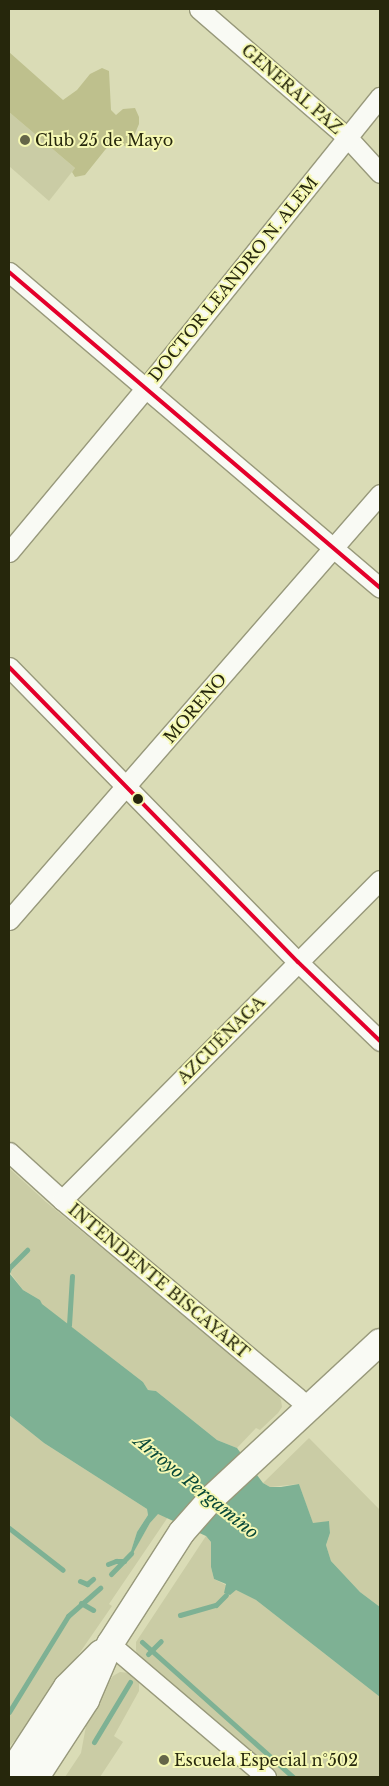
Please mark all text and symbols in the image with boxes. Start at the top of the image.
street label: GENERAL PAZ [238,40,346,138]
place label: Club 25 de Mayo [35,130,173,150]
marker: Club 25 de Mayo [19,134,31,146]
street label: DOCTOR LEANDRO N. ALEM [144,172,322,386]
street label: MORENO [160,669,230,747]
unlabelled marker [133,794,143,804]
street label: AZCUÉNAGA [173,992,269,1088]
street label: INTENDENTE BISCAYART [65,1200,253,1362]
water label: Arroyo Pergamino [130,1430,262,1544]
place label: Escuela Especial n°502 [174,1750,358,1770]
marker: Escuela Especial n°502 [158,1754,170,1766]

